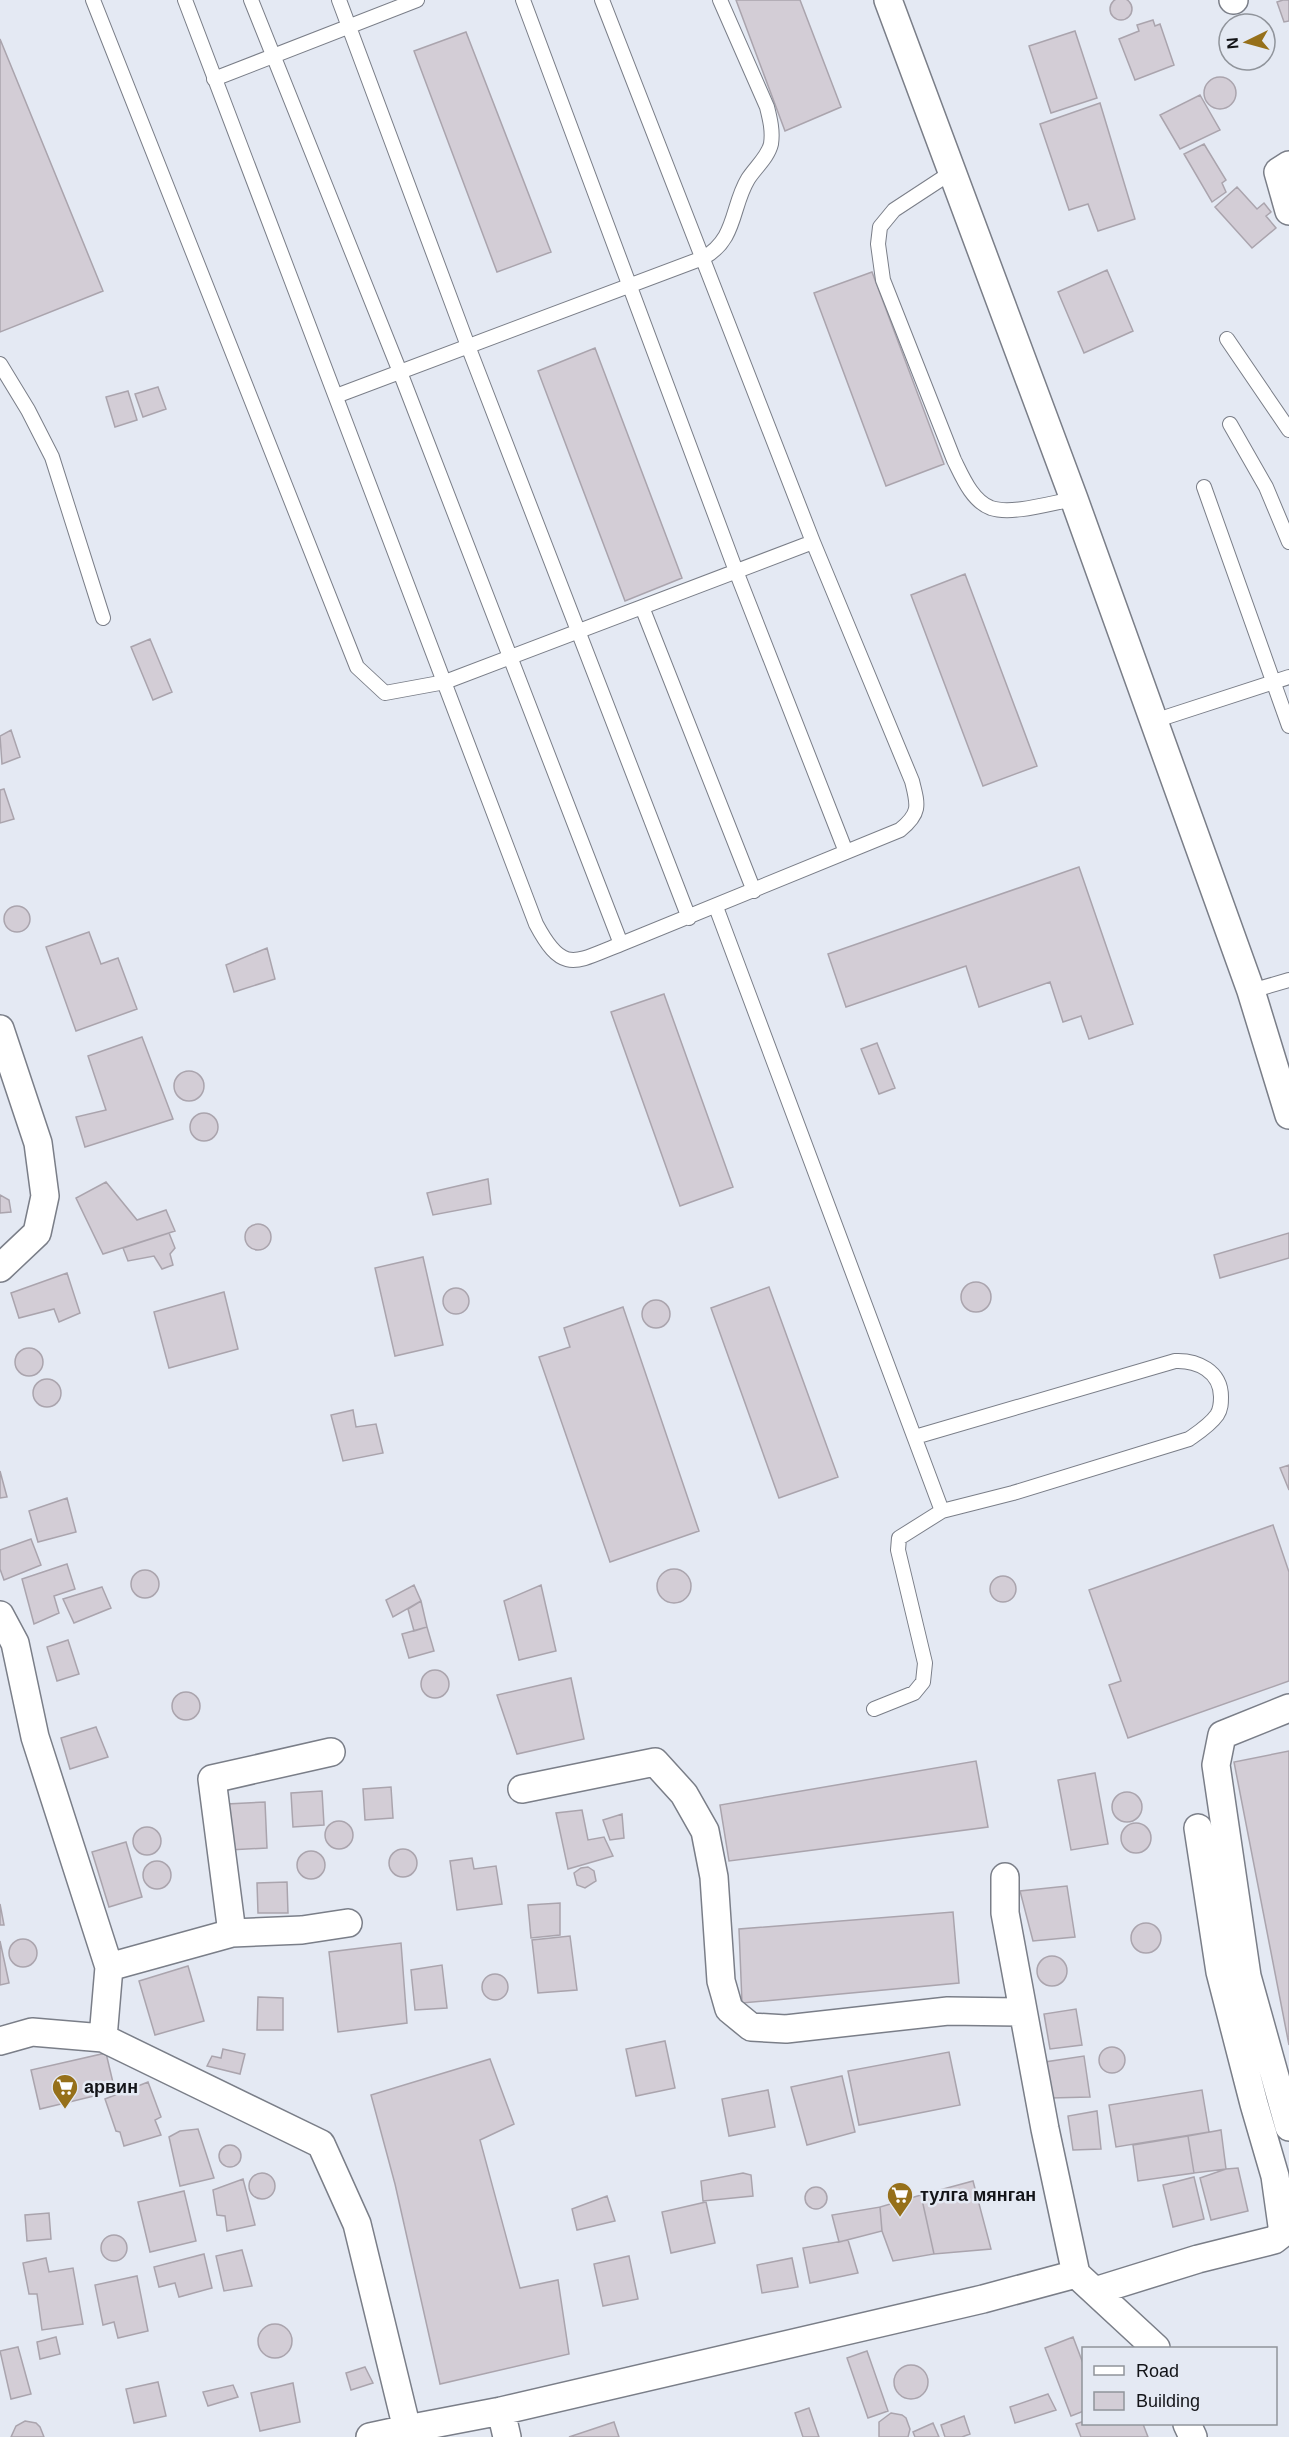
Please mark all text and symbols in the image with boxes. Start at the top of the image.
north arrow [1217,12,1277,72]
text: N [1224,37,1242,50]
supermarket icon: арвин [50,2072,80,2110]
place label: арвин [84,2077,138,2097]
supermarket icon: тулга мянган [885,2180,915,2218]
place label: тулга мянган [920,2185,1036,2205]
legend [1082,2347,1277,2425]
text: Road [1136,2361,1179,2381]
text: Building [1136,2391,1200,2411]

